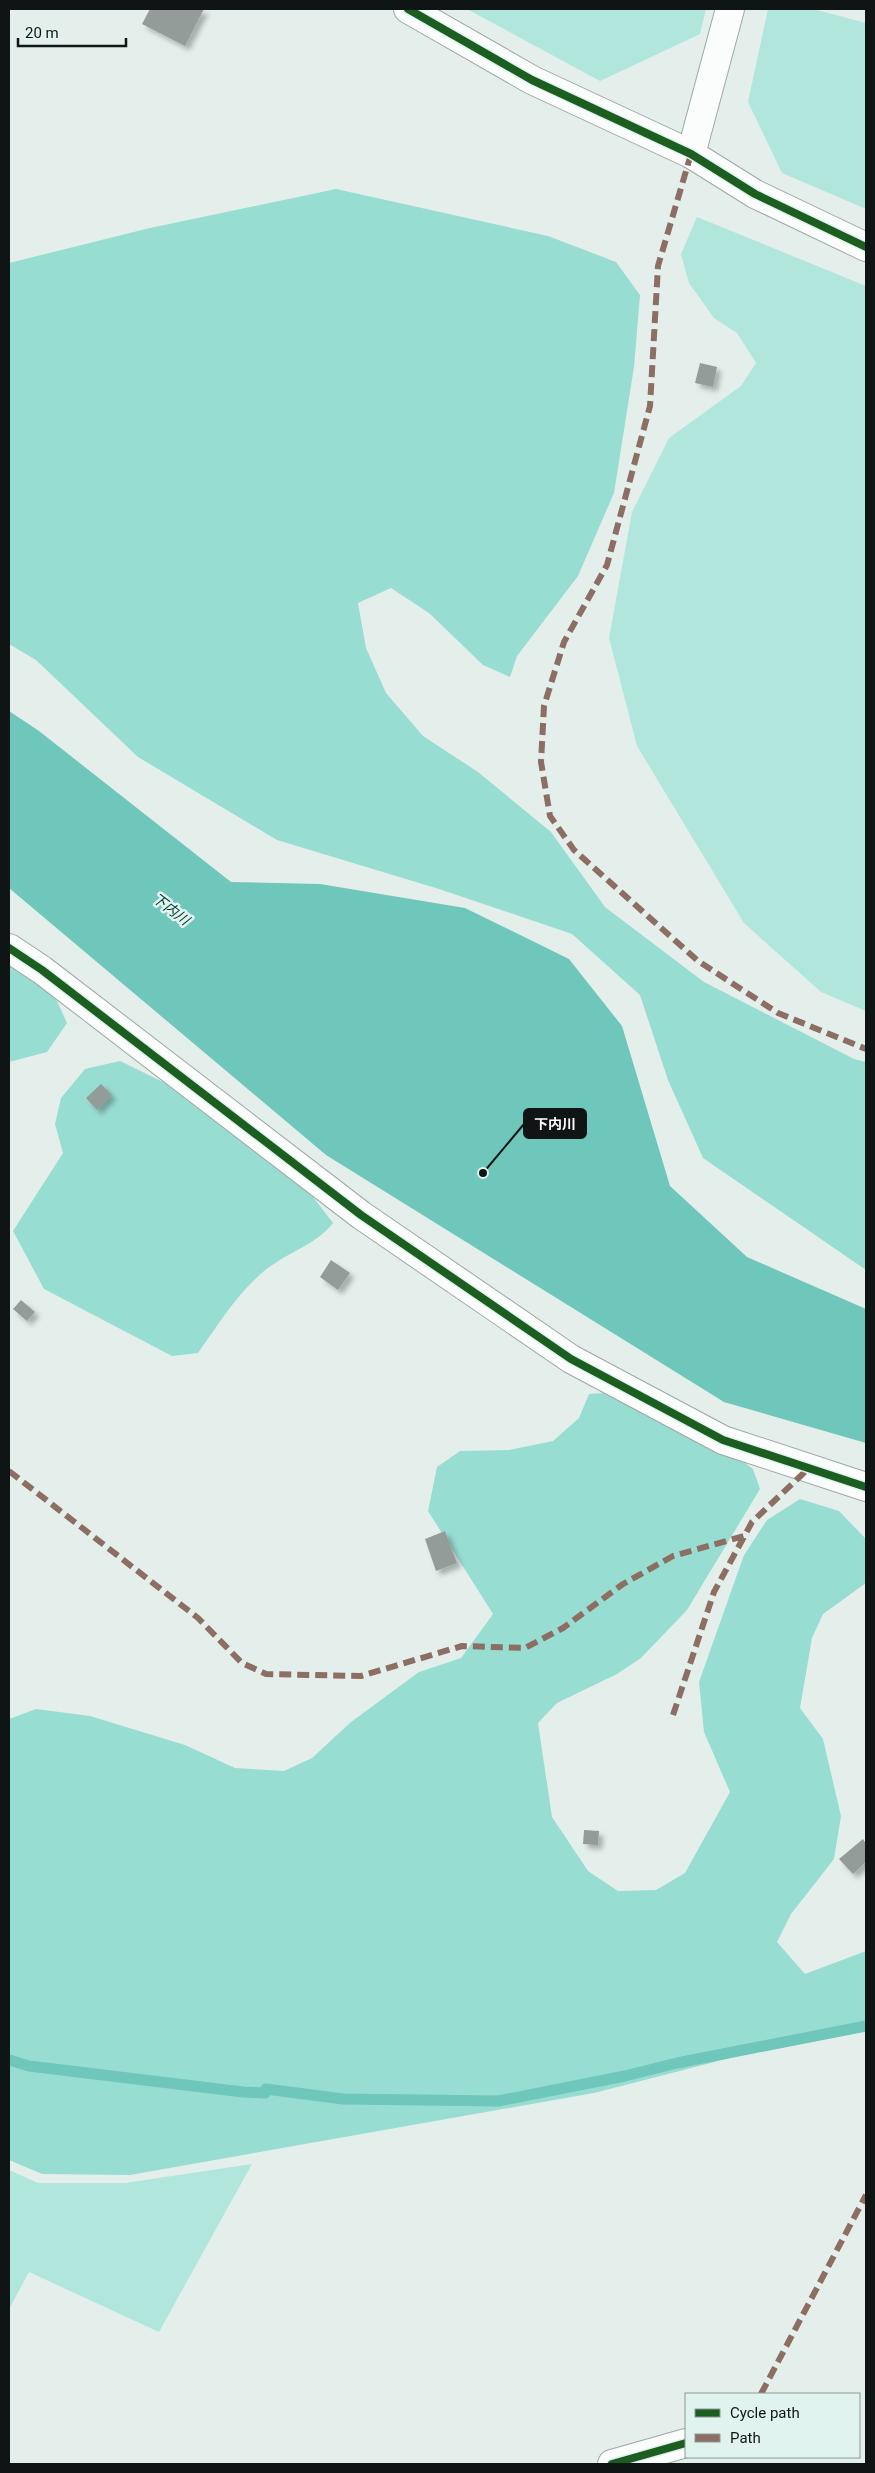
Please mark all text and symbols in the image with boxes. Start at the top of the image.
scale bar [18,15,125,47]
text: 20 m [25,24,59,42]
water label: 下内川 [149,890,194,929]
callout: 下内川 [524,1109,586,1138]
text: 下内川 [534,1116,576,1132]
legend [685,2393,860,2458]
text: Cycle path [730,2404,800,2422]
text: Path [730,2429,761,2447]

